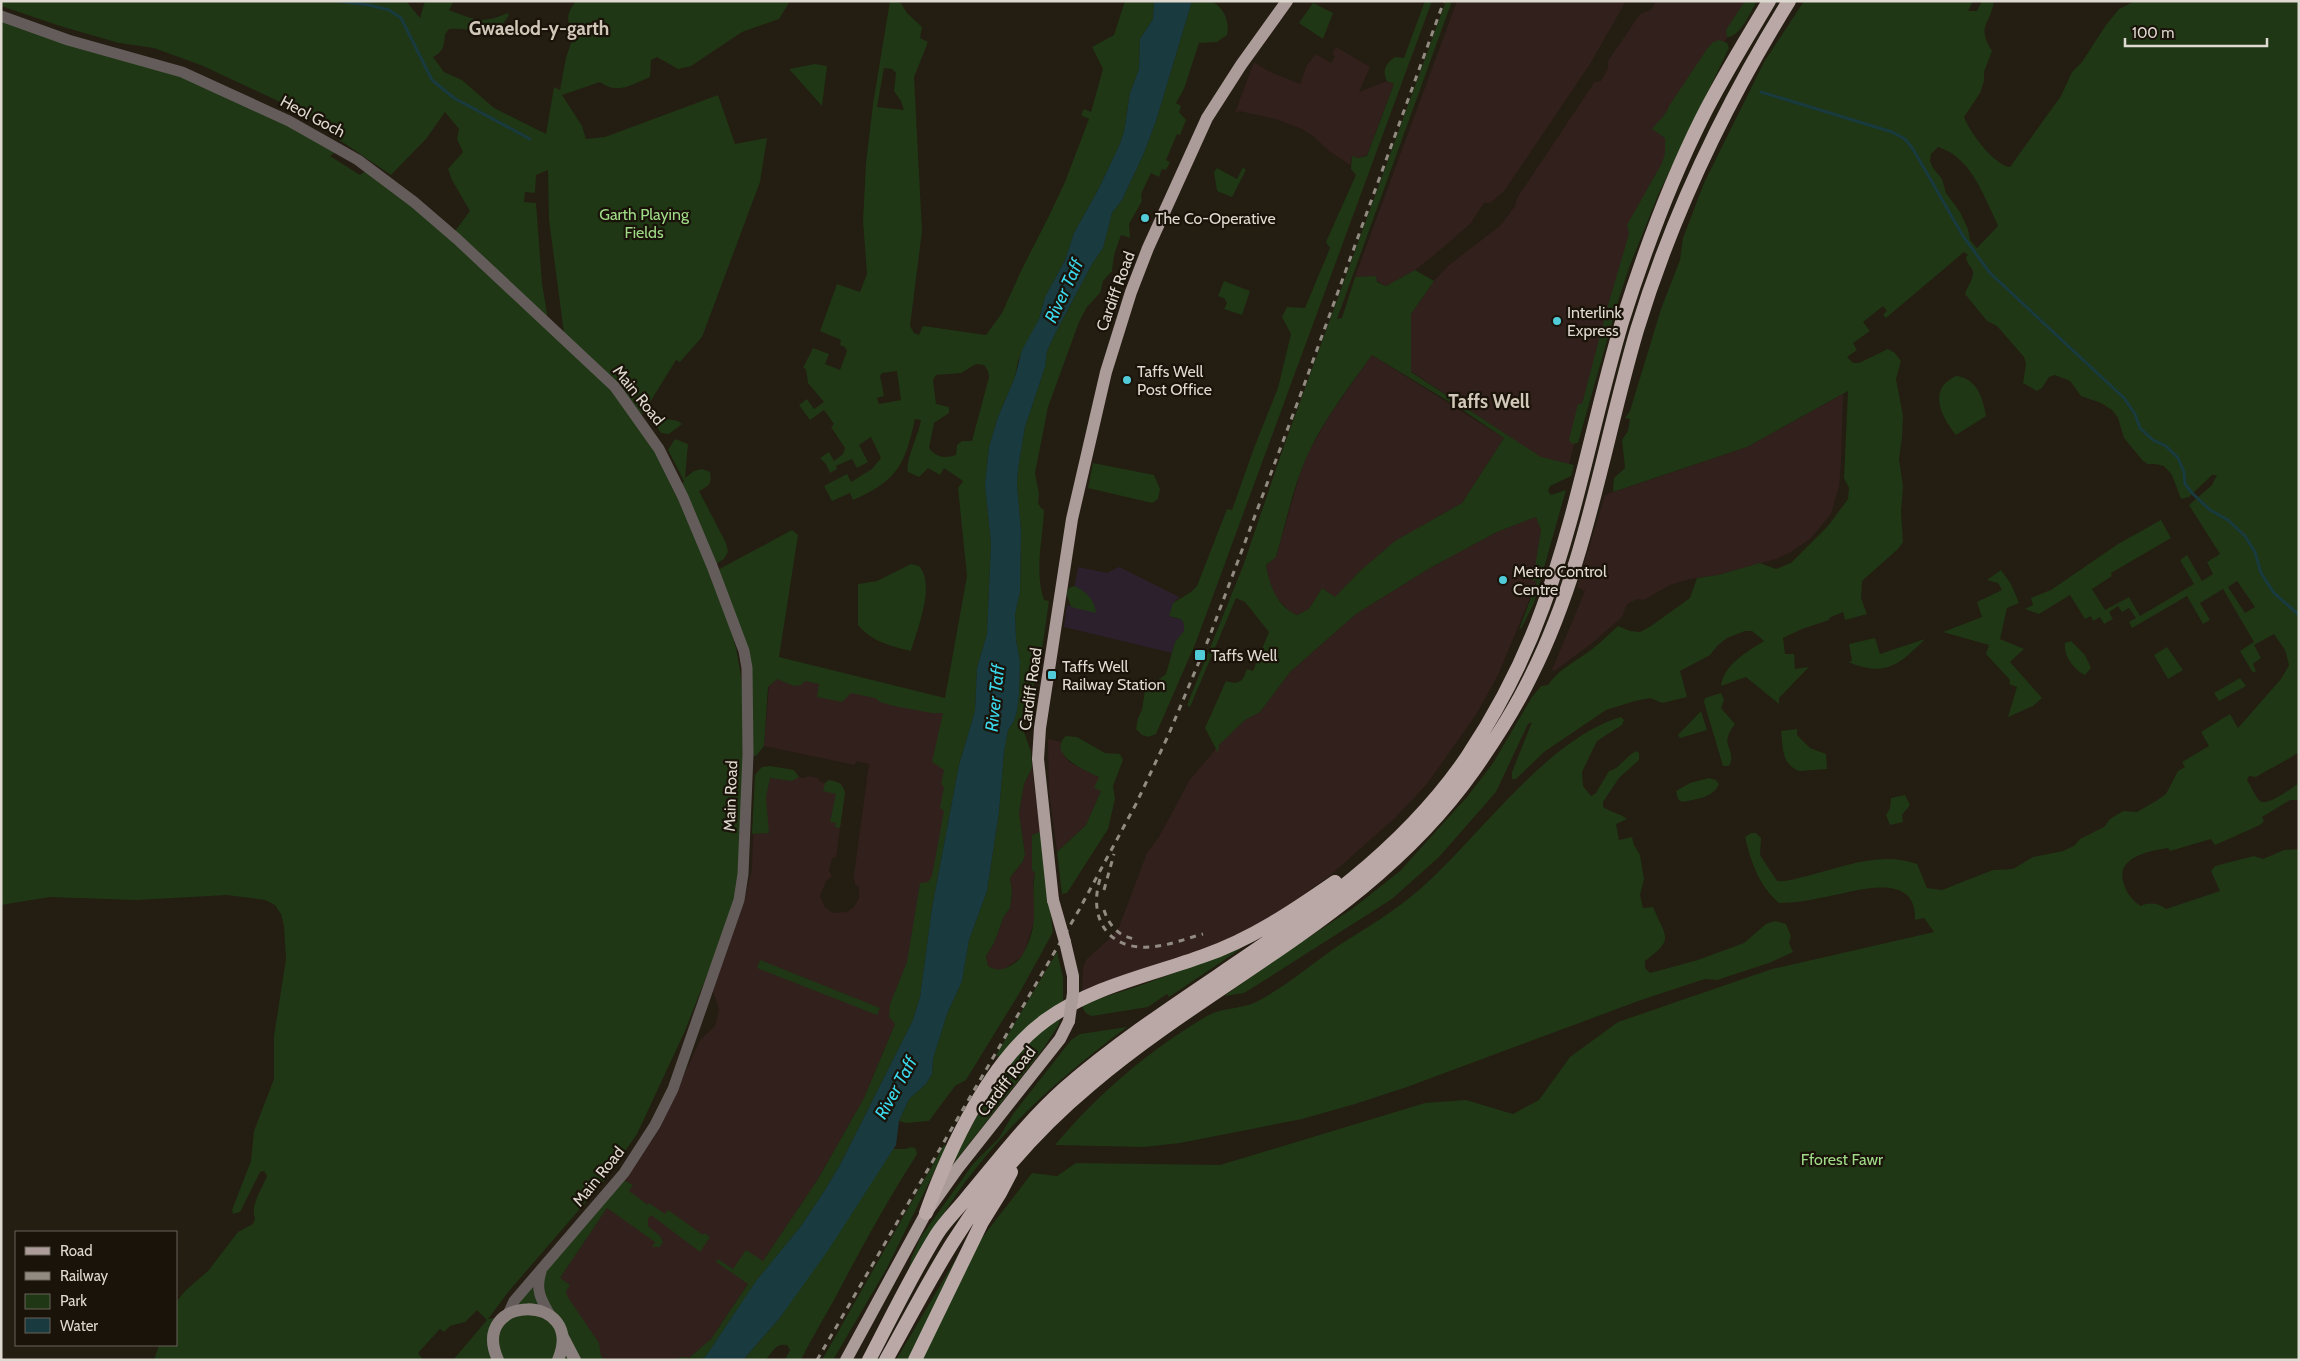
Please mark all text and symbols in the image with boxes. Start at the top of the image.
scale bar [2125,15,2268,47]
district label: Gwaelod-y-garth [469,17,609,40]
text: 100 m [2132,24,2174,42]
street label: Heol Goch [277,91,349,141]
park label: Garth Playing Fields [599,205,690,242]
place label: The Co-Operative [1155,209,1276,228]
marker: The Co-Operative [1139,212,1151,224]
street label: Cardiff Road [1092,249,1139,334]
water label: River Taff [1040,254,1089,326]
place label: Interlink Express [1567,303,1622,340]
marker: Interlink Express [1551,315,1563,327]
street label: Main Road [609,362,668,429]
place label: Taffs Well Post Office [1137,362,1212,399]
marker: Taffs Well Post Office [1121,374,1133,386]
district label: Taffs Well [1448,390,1530,413]
place label: Metro Control Centre [1513,562,1607,599]
marker: Metro Control Centre [1497,574,1509,586]
street label: Cardiff Road [1015,646,1046,732]
place label: Taffs Well [1211,646,1277,665]
marker: Taffs Well [1193,648,1207,662]
place label: Taffs Well Railway Station [1062,657,1166,694]
water label: River Taff [981,662,1010,733]
marker: Taffs Well Railway Station [1046,669,1058,681]
street label: Main Road [720,760,741,832]
street label: Cardiff Road [973,1043,1040,1120]
water label: River Taff [870,1052,923,1123]
street label: Main Road [569,1143,628,1210]
park label: Fforest Fawr [1801,1150,1884,1169]
legend [15,1231,178,1346]
text: Road [60,1242,93,1260]
text: Railway [60,1267,109,1285]
text: Park [60,1292,87,1310]
text: Water [60,1317,98,1335]

